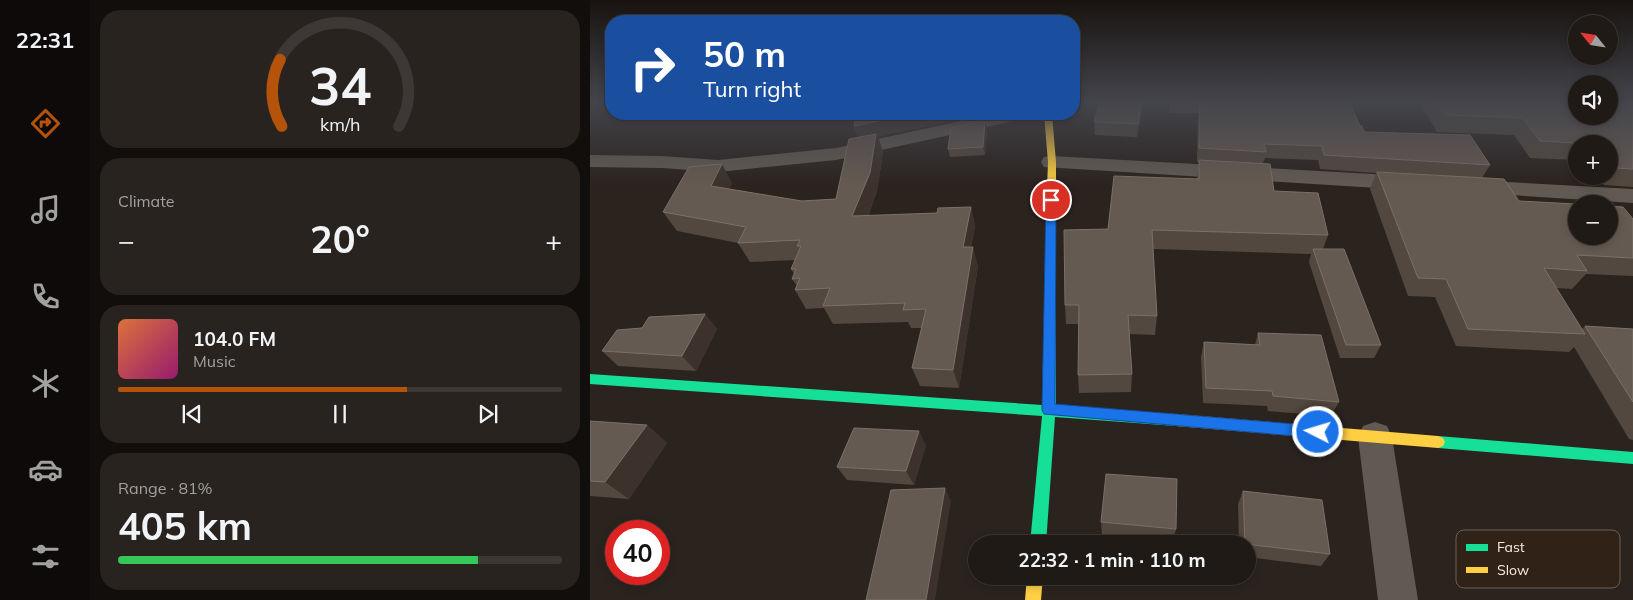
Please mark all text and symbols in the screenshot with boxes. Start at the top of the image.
north arrow [1568,15,1618,65]
map controls [1568,15,1618,245]
text: 22:31 [16,26,74,54]
text: 50 m [703,32,786,76]
icon: right [620,35,685,100]
text: 34 [309,53,371,118]
text: Turn right [703,75,801,103]
button: sound [1568,75,1618,125]
icon: directions [28,106,63,141]
text: km/h [320,113,360,135]
button: + [1568,135,1618,185]
pin [1030,179,1072,221]
icon: arrive [1037,186,1065,214]
text: Climate [118,191,174,211]
icon: music [28,192,63,227]
button: − [1568,195,1618,245]
text: 20° [310,215,370,263]
text: − [118,223,135,258]
text: + [545,223,562,258]
icon: phone [28,279,63,314]
text: 104.0 FM [193,327,276,351]
text: Music [193,351,236,371]
icon: climate [28,366,63,401]
icon: previous [178,400,206,428]
icon: pause [326,400,354,428]
icon: next [474,400,502,428]
position arrow [1291,405,1343,457]
icon: car [28,452,63,487]
text: Range · 81% [118,478,213,498]
text: 405 km [118,502,252,550]
speed limit sign: 40 [605,520,670,585]
legend [1456,530,1620,588]
text: Fast [1497,538,1525,556]
icon: filters [28,539,63,574]
text: 22:32 · 1 min · 110 m [1018,548,1206,572]
text: Slow [1497,561,1529,579]

